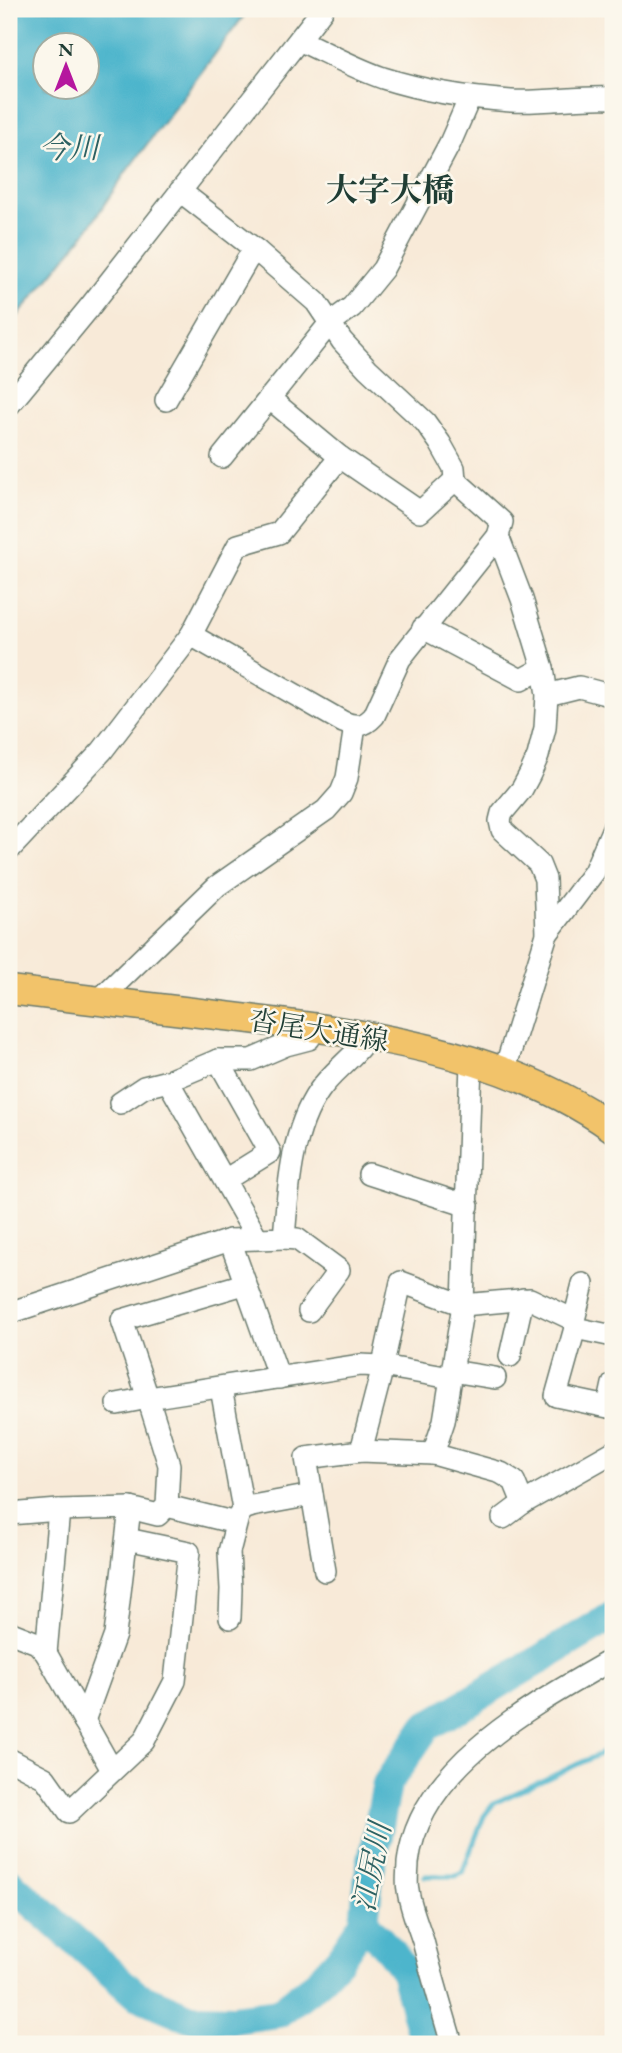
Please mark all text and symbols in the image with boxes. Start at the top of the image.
north arrow [32,32,102,102]
text: N [58,37,74,62]
water label: 今川 [39,128,102,167]
district label: 大字大橋 [326,169,454,211]
street label: 沓尾大通線 [247,1001,391,1059]
water label: 江尻川 [344,1816,400,1915]

